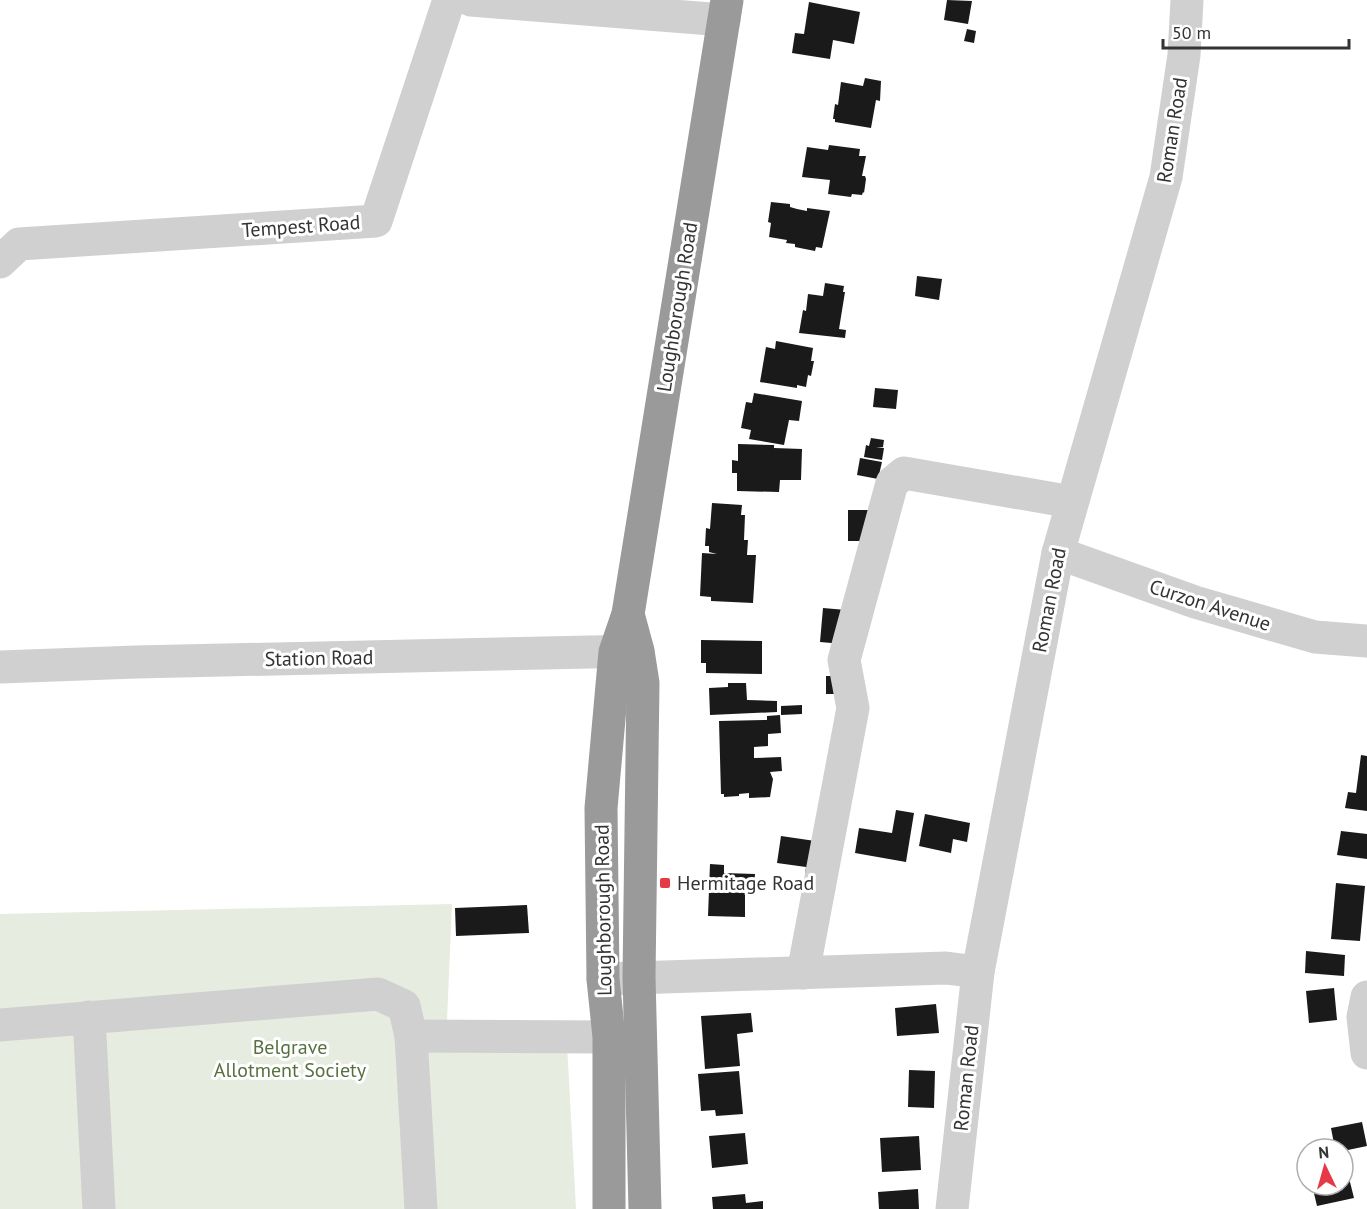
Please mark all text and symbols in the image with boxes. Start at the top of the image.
scale bar [1163,12,1349,50]
text: 50 m [1172,21,1211,44]
street label: Roman Road [1151,75,1193,185]
street label: Tempest Road [241,209,361,243]
street label: Loughborough Road [651,220,703,394]
street label: Roman Road [1026,545,1072,655]
street label: Curzon Avenue [1146,573,1274,637]
street label: Station Road [264,644,374,672]
street label: Loughborough Road [589,824,617,996]
place label: Hermitage Road [677,870,814,896]
marker: Hermitage Road [658,876,672,890]
street label: Roman Road [948,1024,984,1132]
park label: Belgrave Allotment Society [214,1034,367,1083]
north arrow [1295,1137,1355,1197]
text: N [1318,1142,1330,1162]

